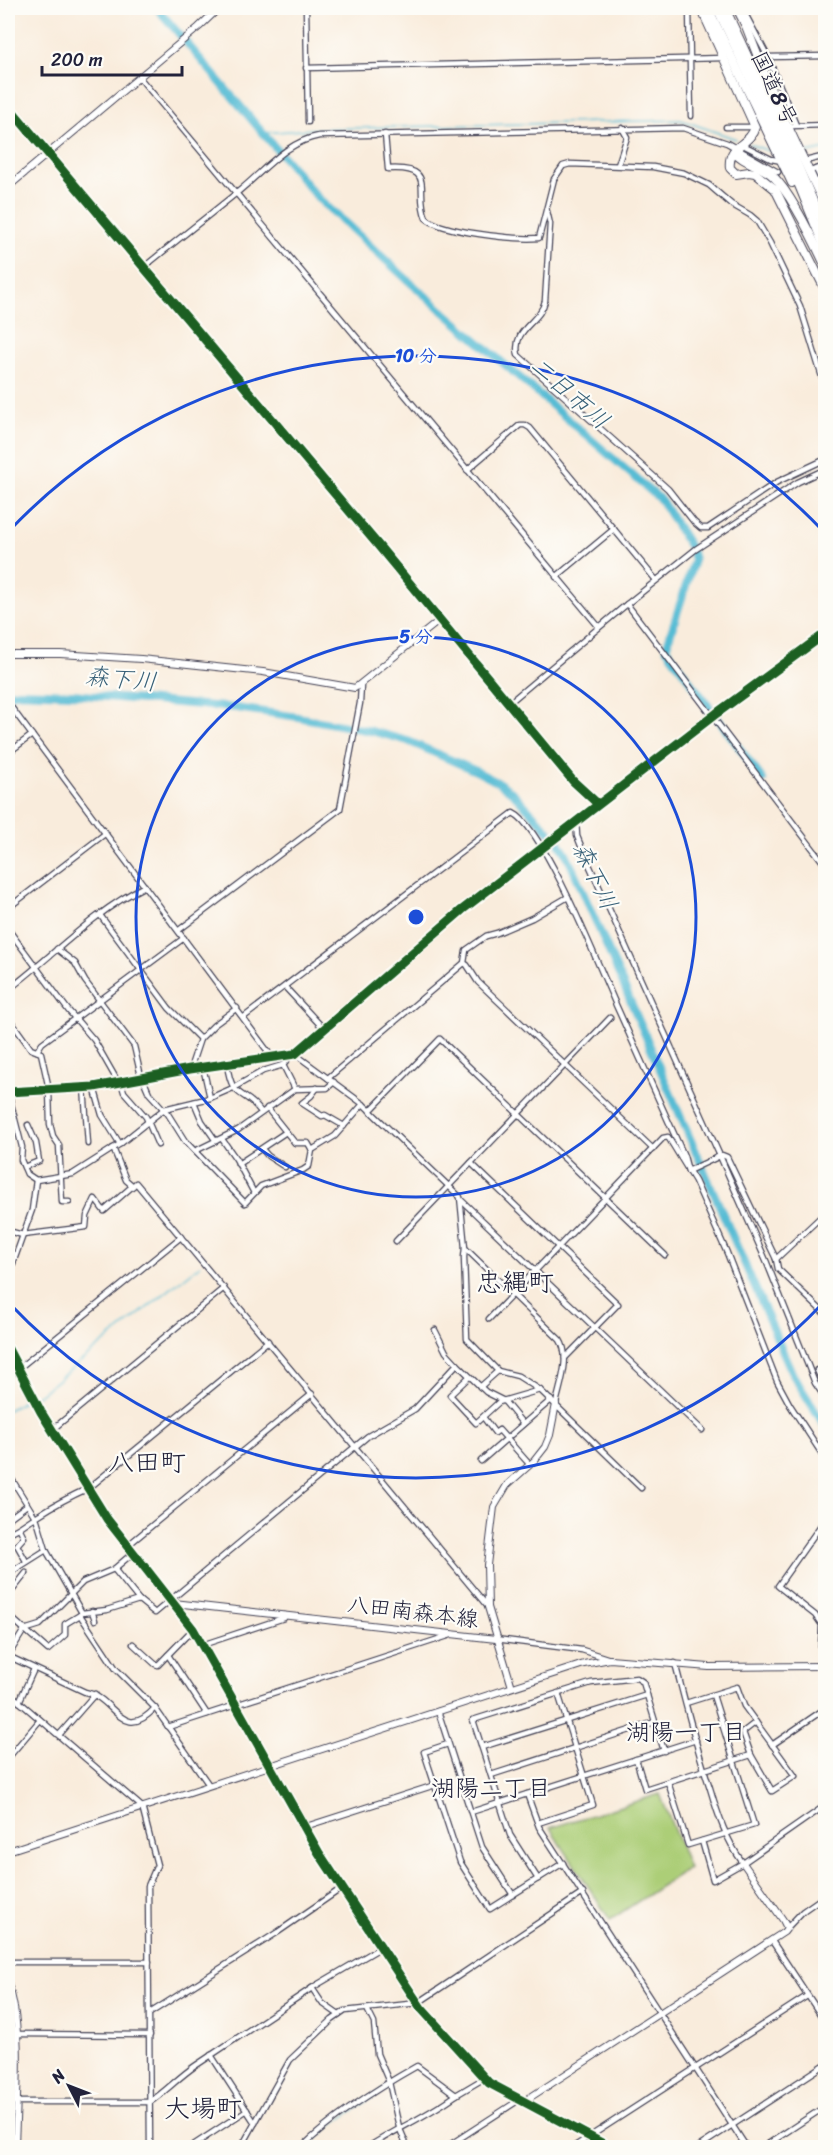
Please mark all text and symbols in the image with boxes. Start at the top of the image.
scale bar [42,39,182,77]
text: 200 m [51,44,103,76]
street label: 国道8号 [740,44,809,132]
text: 10 分 [395,340,437,372]
water label: 二日市川 [520,346,620,440]
text: 5 分 [399,621,433,653]
water label: 森下川 [83,655,159,703]
water label: 森下川 [560,834,630,918]
centre of rings [406,907,426,927]
district label: 忠縄町 [476,1259,554,1305]
district label: 八田町 [108,1439,186,1485]
street label: 八田南森本線 [345,1584,481,1639]
district label: 湖陽一丁目 [626,1711,746,1753]
district label: 湖陽二丁目 [431,1767,551,1809]
north arrow [39,2056,99,2116]
text: N [43,2062,73,2091]
district label: 大場町 [164,2085,242,2131]

